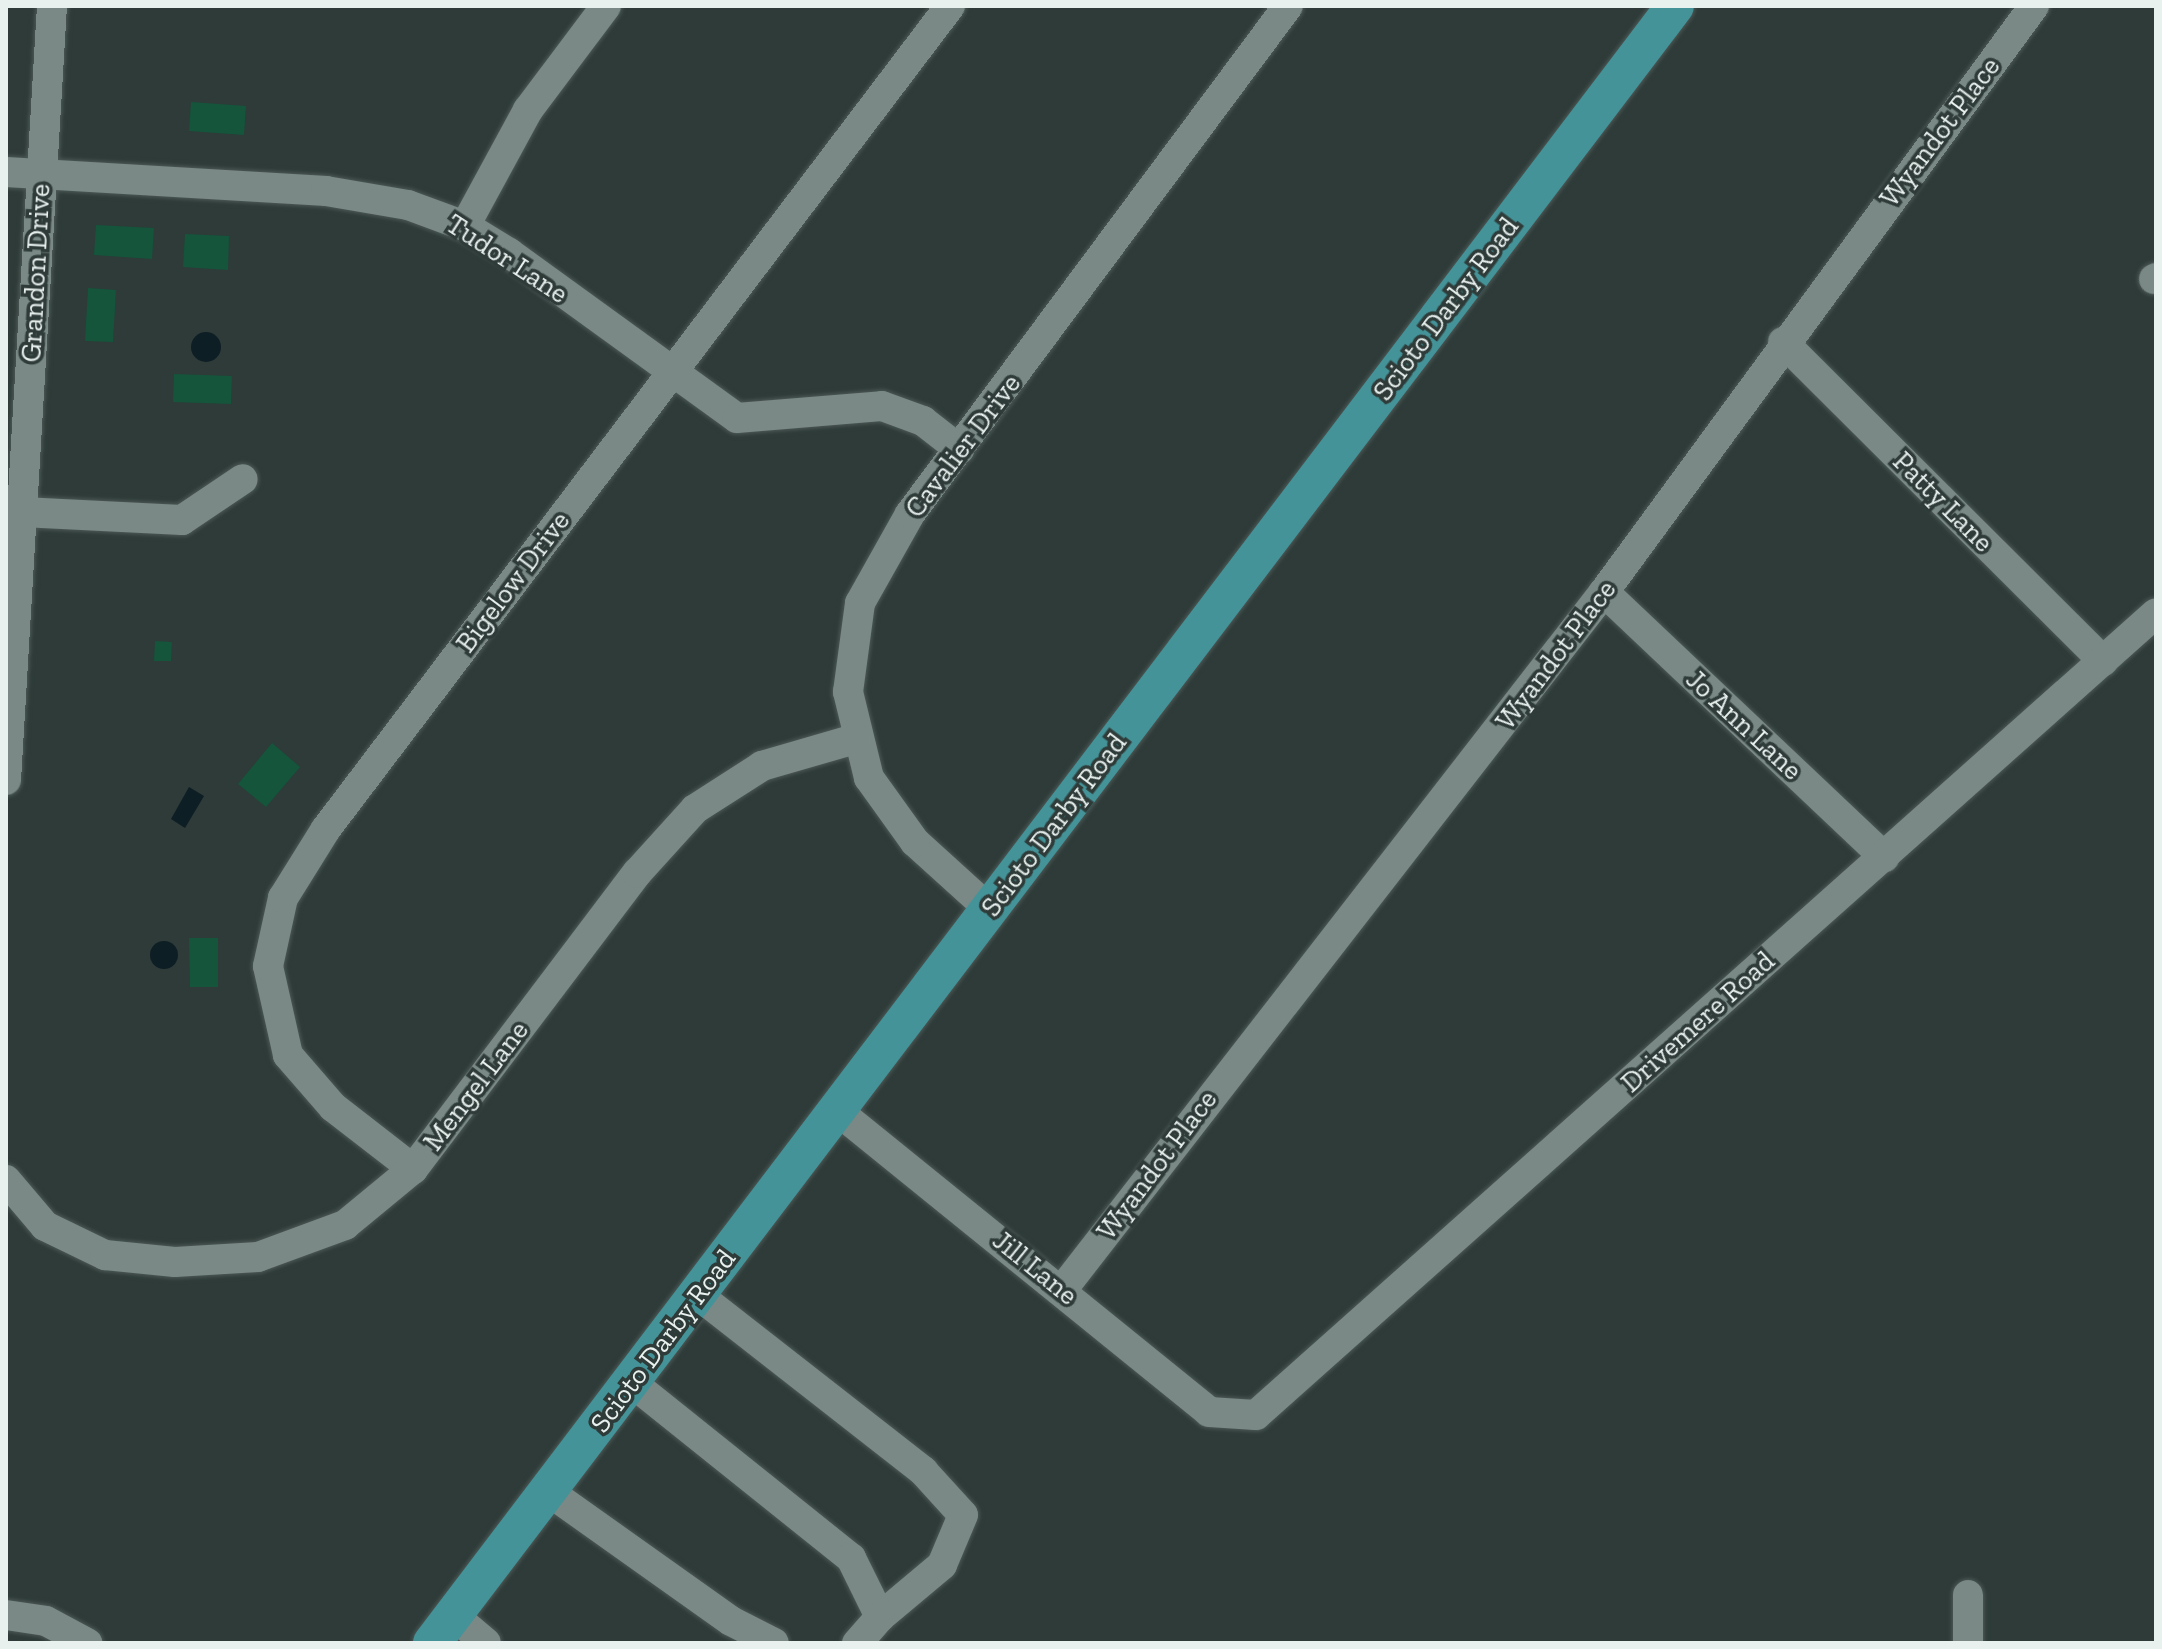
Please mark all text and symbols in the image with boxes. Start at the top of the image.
street label: Wyandot Place [1873,51,2007,213]
street label: Grandon Drive [15,183,57,363]
street label: Tudor Lane [440,207,574,311]
street label: Scioto Darby Road [1366,210,1526,408]
street label: Cavalier Drive [898,367,1028,525]
street label: Patty Lane [1886,445,2000,559]
street label: Bigelow Drive [449,505,577,659]
street label: Wyandot Place [1489,574,1623,736]
street label: Jo Ann Lane [1679,662,1809,788]
street label: Scioto Darby Road [974,726,1134,924]
street label: Drivemere Road [1614,944,1782,1100]
street label: Mengel Lane [416,1015,536,1157]
street label: Wyandot Place [1090,1084,1224,1246]
street label: Jill Lane [986,1224,1084,1312]
street label: Scioto Darby Road [583,1242,743,1440]

